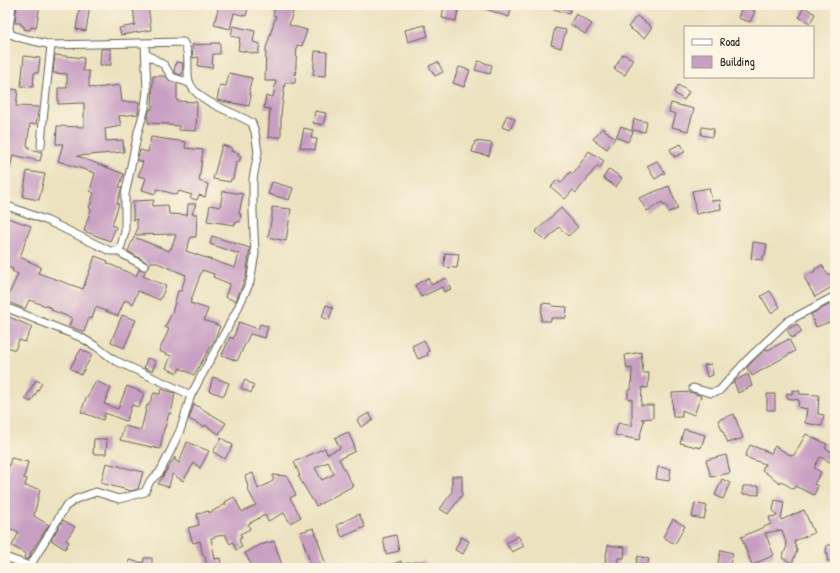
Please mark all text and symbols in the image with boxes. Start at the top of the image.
legend [684,26,814,78]
text: Road [720,33,740,50]
text: Building [720,53,755,70]

